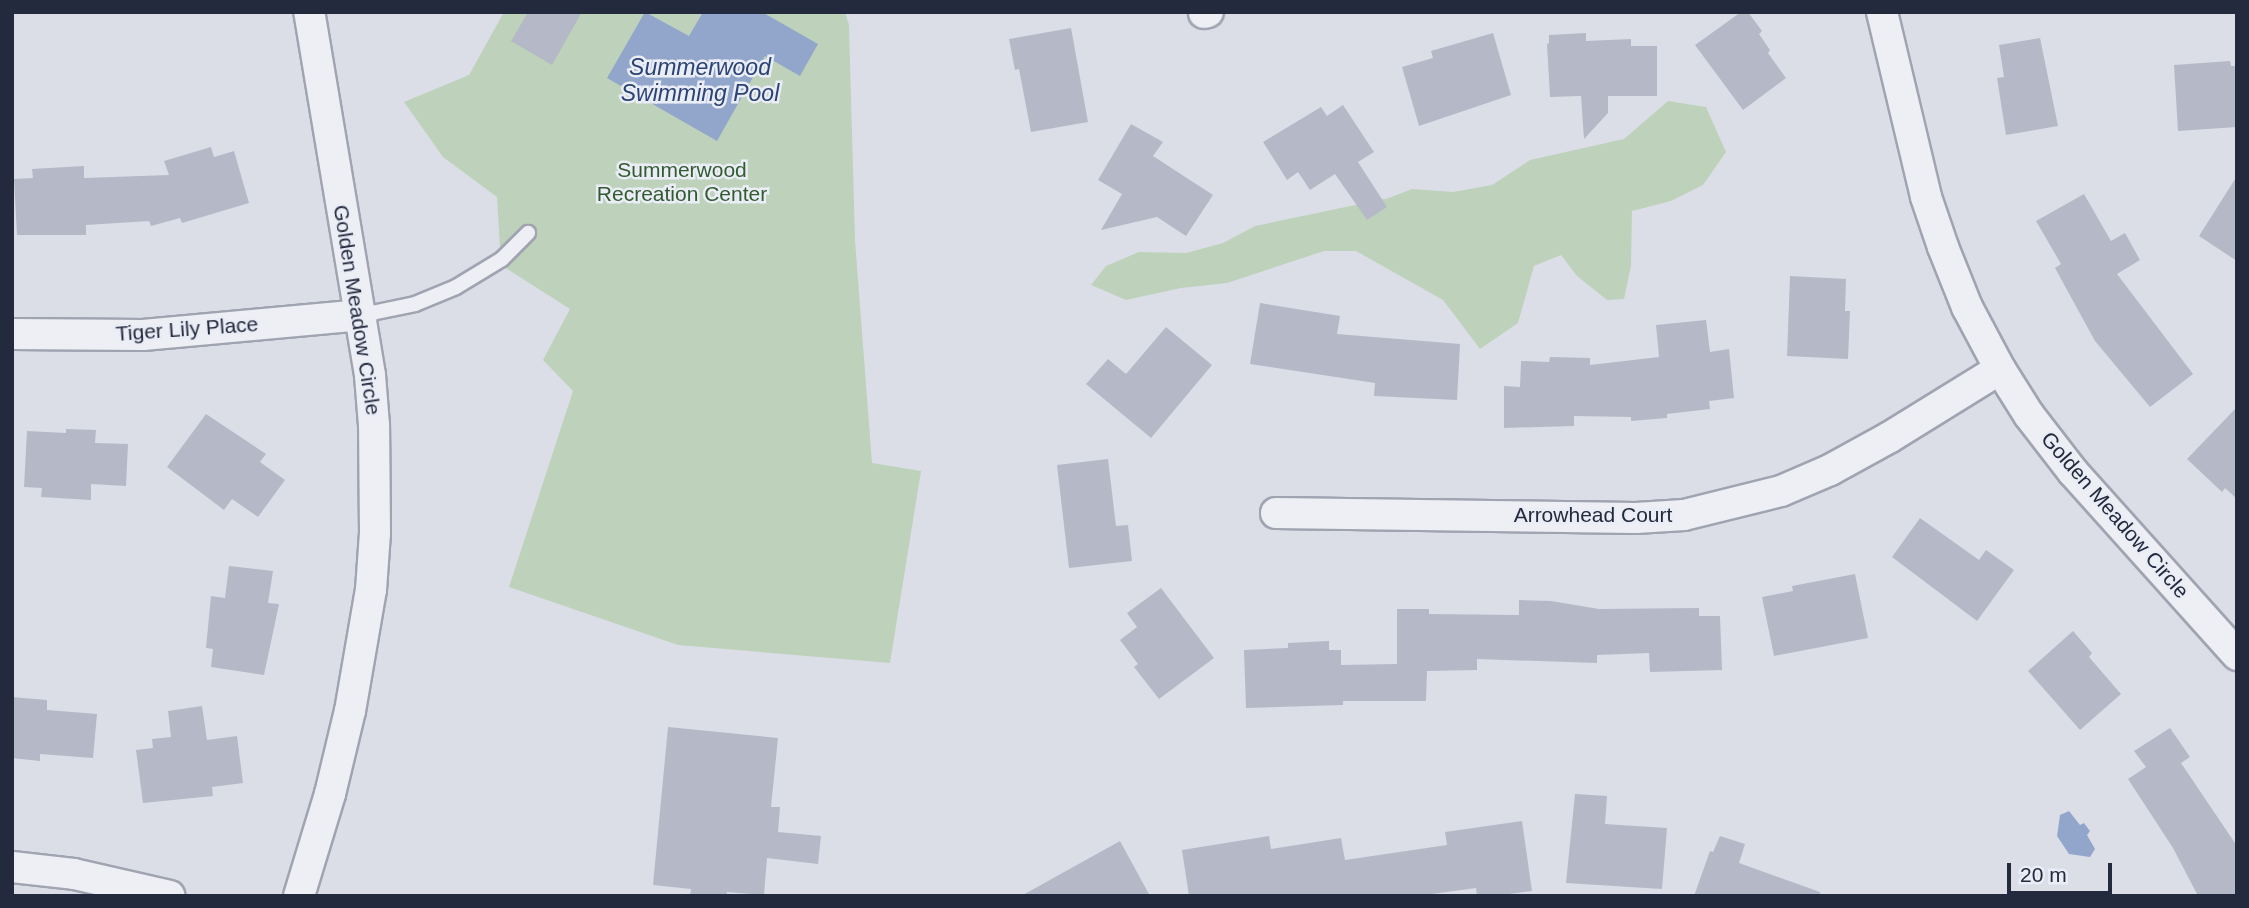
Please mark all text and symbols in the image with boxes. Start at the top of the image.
water label: Summerwood Swimming Pool [621,53,779,107]
park label: Summerwood Recreation Center [597,157,767,207]
street label: Golden Meadow Circle [328,203,386,417]
street label: Tiger Lily Place [115,311,259,347]
street label: Golden Meadow Circle [2036,427,2194,603]
street label: Arrowhead Court [1514,502,1672,528]
scale bar [2011,848,2116,892]
text: 20 m [2020,863,2067,886]

